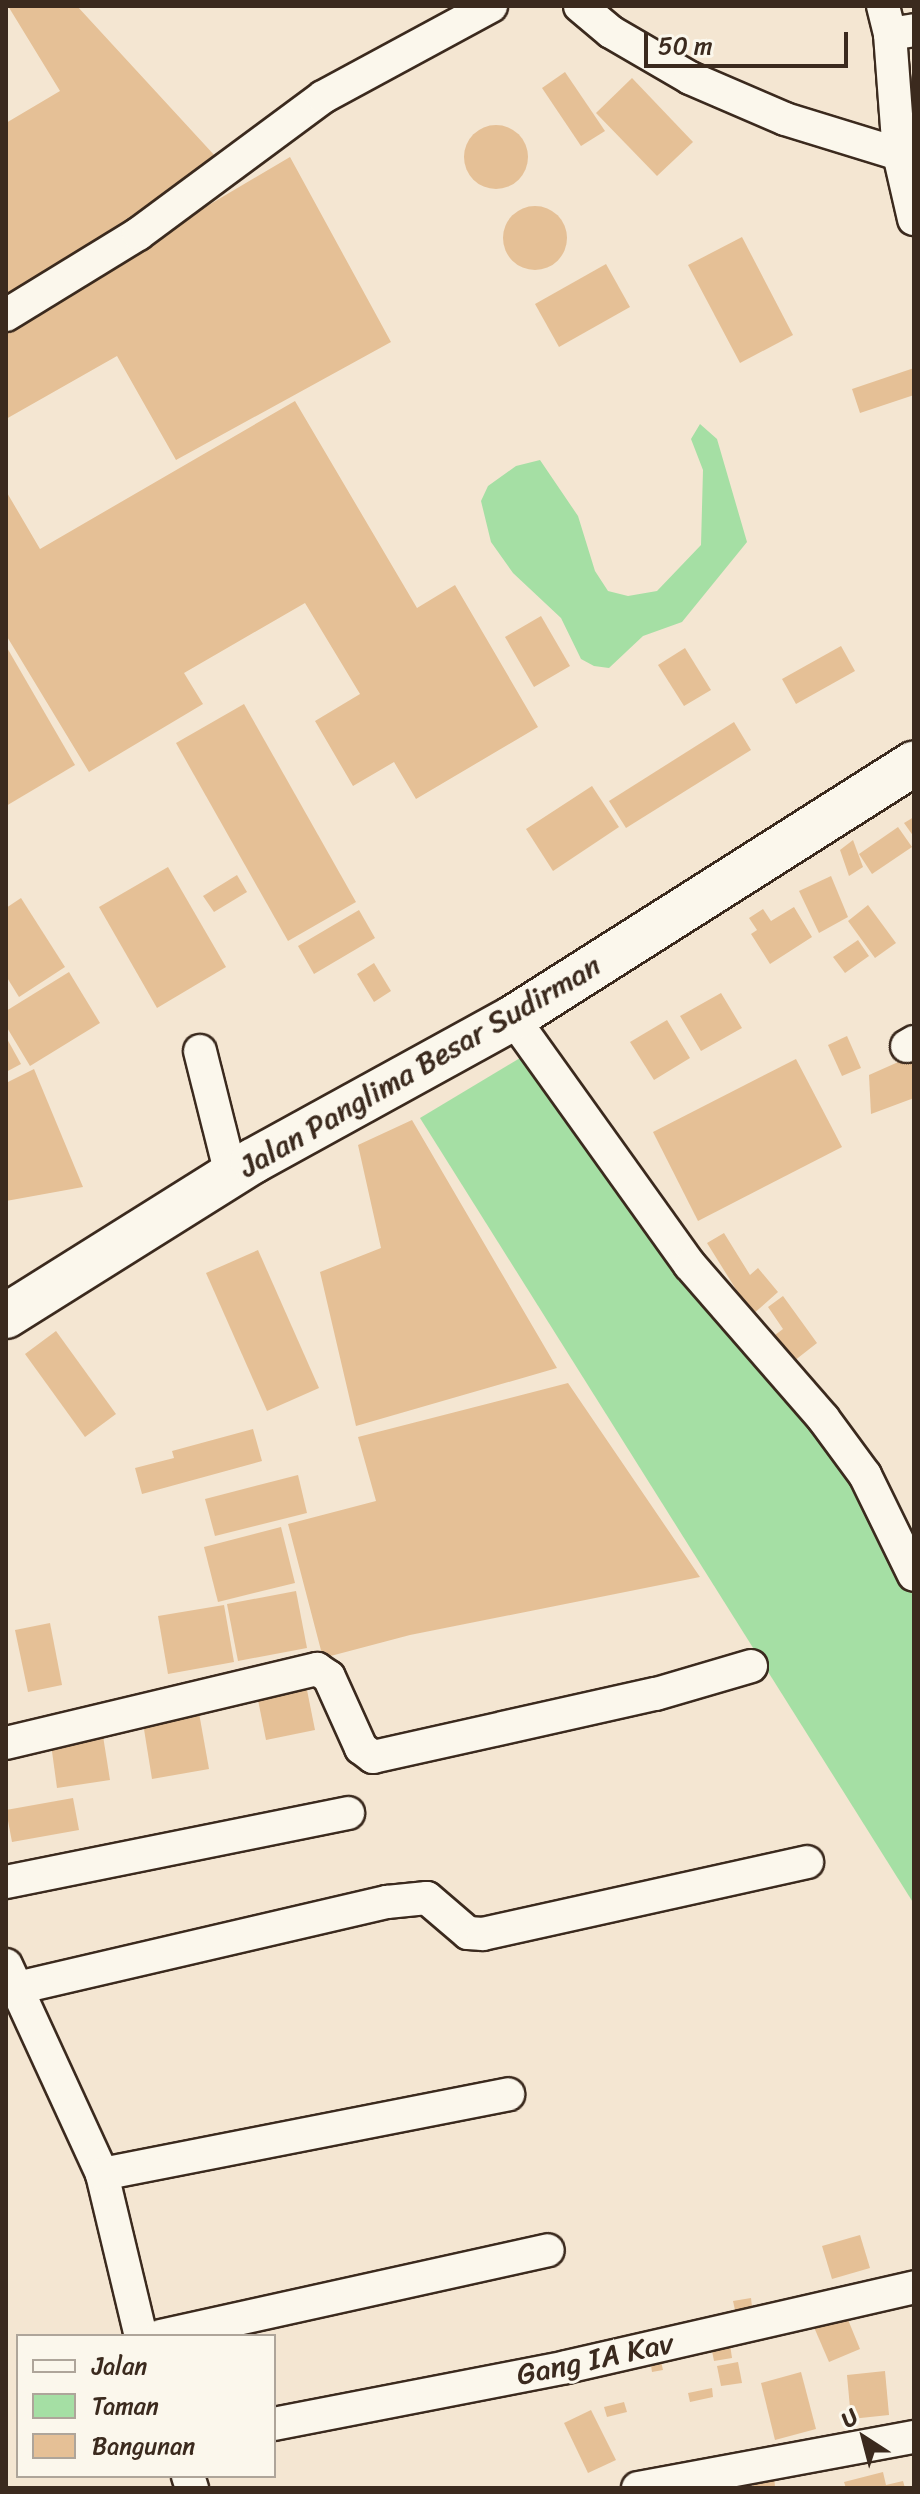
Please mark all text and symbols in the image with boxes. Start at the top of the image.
scale bar [648,16,852,66]
text: 50 m [658,25,713,67]
street label: Jalan Panglima Besar Sudirman [232,947,608,1185]
street label: Gang IA Kav [513,2325,677,2393]
legend [16,2334,276,2478]
text: Jalan [92,2345,147,2387]
text: Taman [92,2385,159,2427]
north arrow [824,2398,904,2478]
text: U [832,2398,867,2438]
text: Bangunan [92,2425,195,2467]

